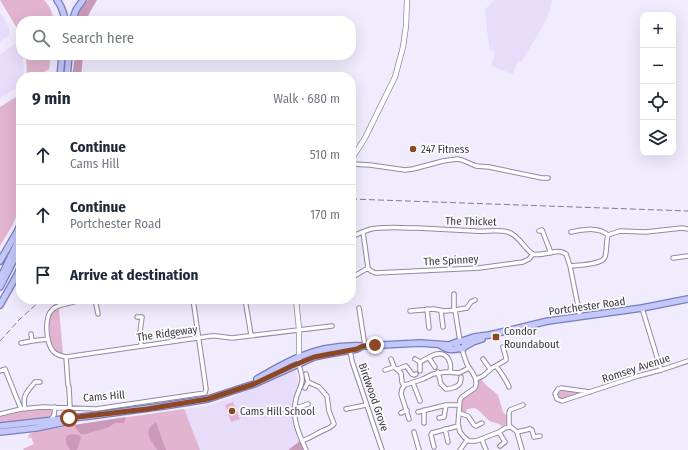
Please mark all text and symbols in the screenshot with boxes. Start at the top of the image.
map controls [640,12,676,156]
button: + [640,12,676,48]
search box [16,16,356,60]
icon: search [30,27,52,49]
text: Search here [62,29,134,47]
button: − [640,48,676,84]
button: locate [640,84,676,120]
text: 9 min [32,88,71,109]
text: Walk · 680 m [273,91,340,106]
button: layers [640,120,676,156]
text: Continue [70,138,126,156]
place label: 247 Fitness [421,143,469,156]
icon: ahead [32,144,54,166]
marker: 247 Fitness [408,144,418,154]
text: 510 m [310,147,340,162]
text: Cams Hill [70,156,119,171]
text: Continue [70,198,126,216]
icon: ahead [32,204,54,226]
text: 170 m [310,207,340,222]
street label: The Thicket [445,215,497,228]
text: Portchester Road [70,216,161,231]
street label: The Spinney [423,253,479,268]
icon: arrive [32,264,54,286]
text: Arrive at destination [70,266,198,284]
street label: Portchester Road [548,295,626,318]
street label: The Ridgeway [136,323,198,344]
place label: Condor Roundabout [504,325,560,351]
marker: Condor Roundabout [491,332,501,342]
route end [366,336,384,354]
street label: Romsey Avenue [601,351,672,386]
street label: Birdwood Grove [356,361,391,433]
street label: Cams Hill [83,388,126,405]
place label: Cams Hill School [240,405,315,418]
marker: Cams Hill School [227,406,237,416]
route start [60,409,78,427]

